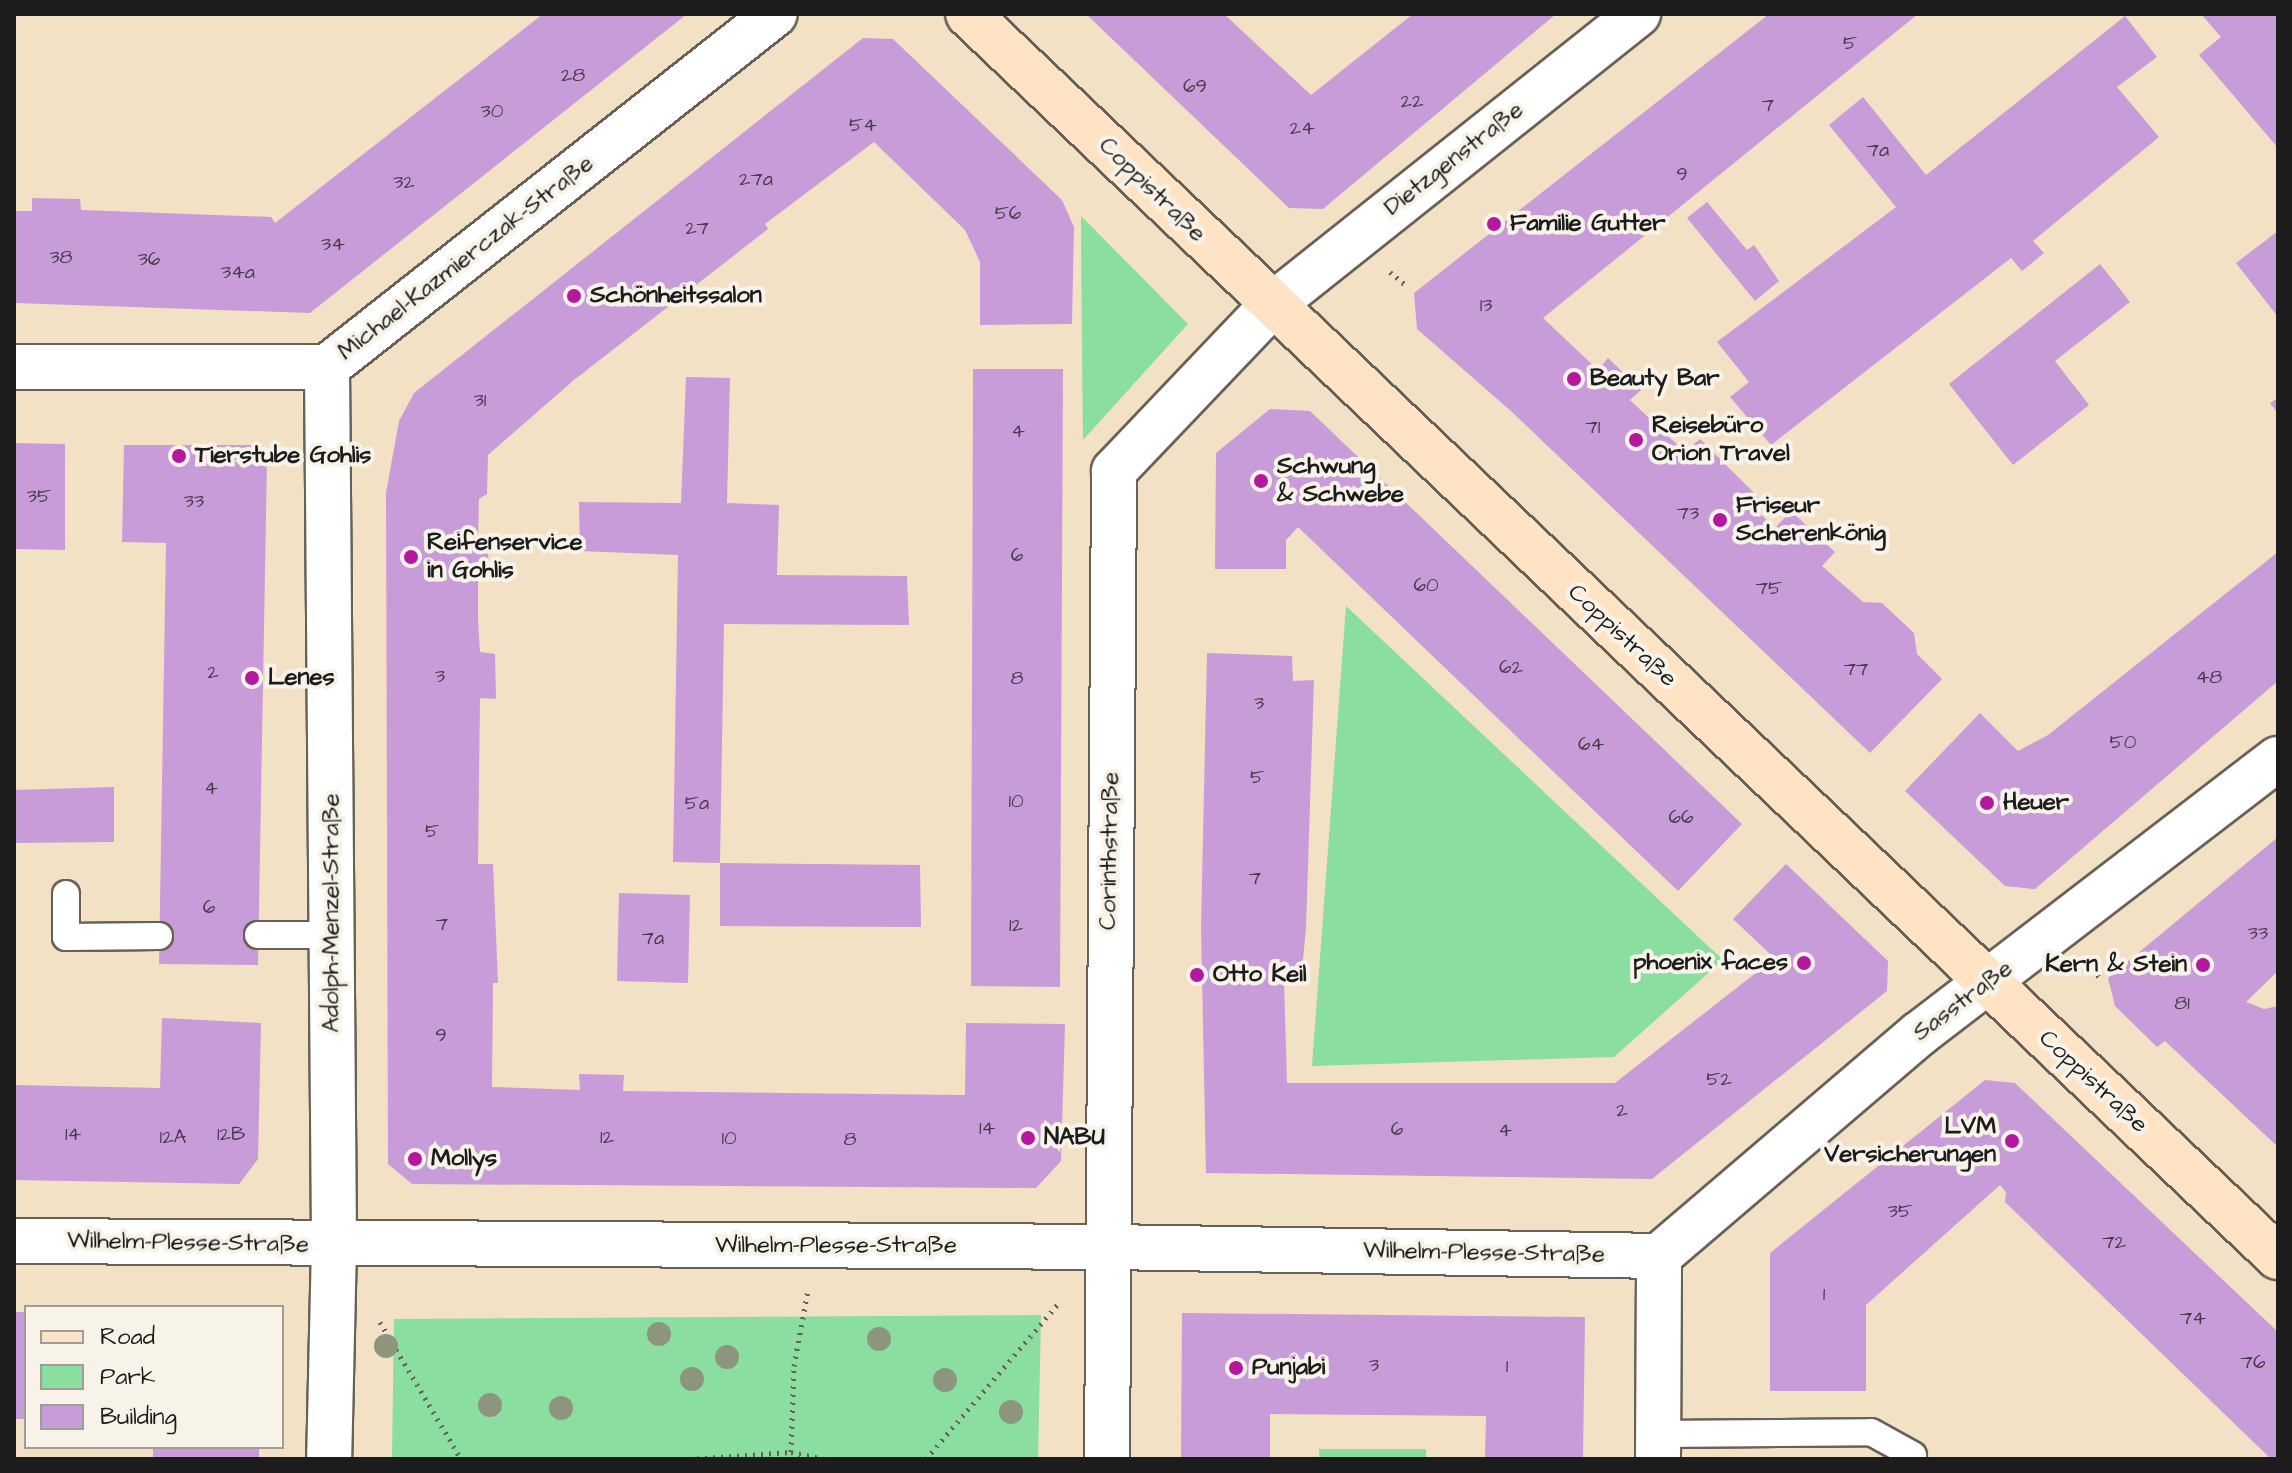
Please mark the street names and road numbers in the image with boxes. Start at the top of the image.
street label: Dietzgenstraße [1379,96,1529,222]
street label: Coppistraße [1092,132,1212,248]
street label: Michael-Kazmierczak-Straße [333,149,599,367]
street label: Coppistraße [1562,578,1682,694]
street label: Corinthstraße [1094,772,1126,930]
street label: Adolph-Menzel-Straße [318,793,346,1033]
street label: Sasstraße [1908,954,2018,1048]
street label: Coppistraße [2033,1024,2153,1140]
street label: Wilhelm-Plesse-Straße [67,1226,309,1260]
street label: Wilhelm-Plesse-Straße [715,1232,957,1260]
street label: Wilhelm-Plesse-Straße [1363,1236,1605,1270]

